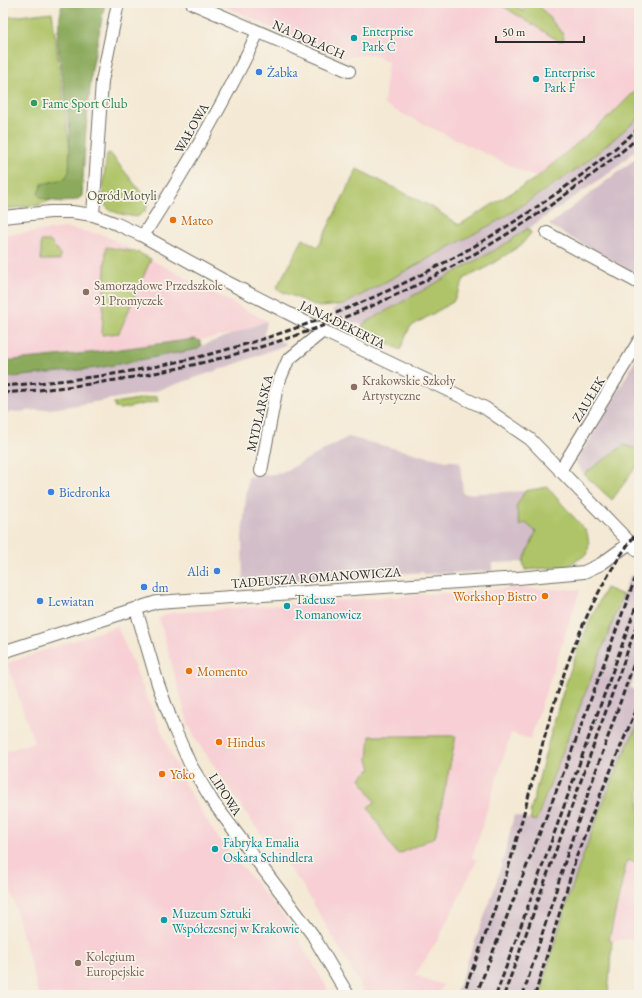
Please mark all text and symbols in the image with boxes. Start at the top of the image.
street label: NA DOŁACH [270,16,348,63]
scale bar [496,18,584,44]
place label: Enterprise Park C [362,23,413,55]
text: 50 m [502,24,526,40]
marker: Enterprise Park C [349,33,359,43]
place label: Żabka [267,64,299,81]
place label: Enterprise Park F [544,64,595,96]
marker: Żabka [254,67,264,77]
marker: Enterprise Park F [531,74,541,84]
place label: Fame Sport Club [42,95,128,112]
marker: Fame Sport Club [29,98,39,108]
street label: WAŁOWA [170,99,213,157]
park label: Ogród Motyli [87,187,157,204]
place label: Mateo [181,212,213,229]
marker: Mateo [168,215,178,225]
place label: Samorządowe Przedszkole 91 Promyczek [94,277,223,309]
marker: Samorządowe Przedszkole 91 Promyczek [81,287,91,297]
street label: JANA DEKERTA [296,296,389,353]
street label: MYDLARSKA [242,372,277,453]
place label: Krakowskie Szkoły Artystyczne [361,372,456,404]
street label: ZAUŁEK [568,373,609,425]
marker: Krakowskie Szkoły Artystyczne [349,382,359,392]
place label: Biedronka [59,484,111,501]
marker: Biedronka [46,487,56,497]
place label: Aldi [186,563,209,580]
street label: TADEUSZA ROMANOWICZA [230,563,403,592]
marker: Aldi [212,566,222,576]
place label: dm [152,579,169,596]
marker: dm [139,582,149,592]
place label: Workshop Bistro [453,588,537,605]
place label: Tadeusz Romanowicz [295,591,361,623]
marker: Workshop Bistro [540,591,550,601]
place label: Lewiatan [48,593,94,610]
marker: Lewiatan [35,596,45,606]
marker: Tadeusz Romanowicz [282,601,292,611]
place label: Momento [197,663,247,680]
marker: Momento [184,666,194,676]
place label: Hindus [227,734,265,751]
marker: Hindus [214,737,224,747]
place label: Yōko [170,766,195,783]
marker: Yōko [157,769,167,779]
street label: LIPOWA [205,770,246,820]
place label: Fabryka Emalia Oskara Schindlera [223,834,314,866]
marker: Fabryka Emalia Oskara Schindlera [210,844,220,854]
place label: Muzeum Sztuki Współczesnej w Krakowie [172,905,299,937]
marker: Muzeum Sztuki Współczesnej w Krakowie [159,915,169,925]
place label: Kolegium Europejskie [86,948,144,980]
marker: Kolegium Europejskie [73,958,83,968]

